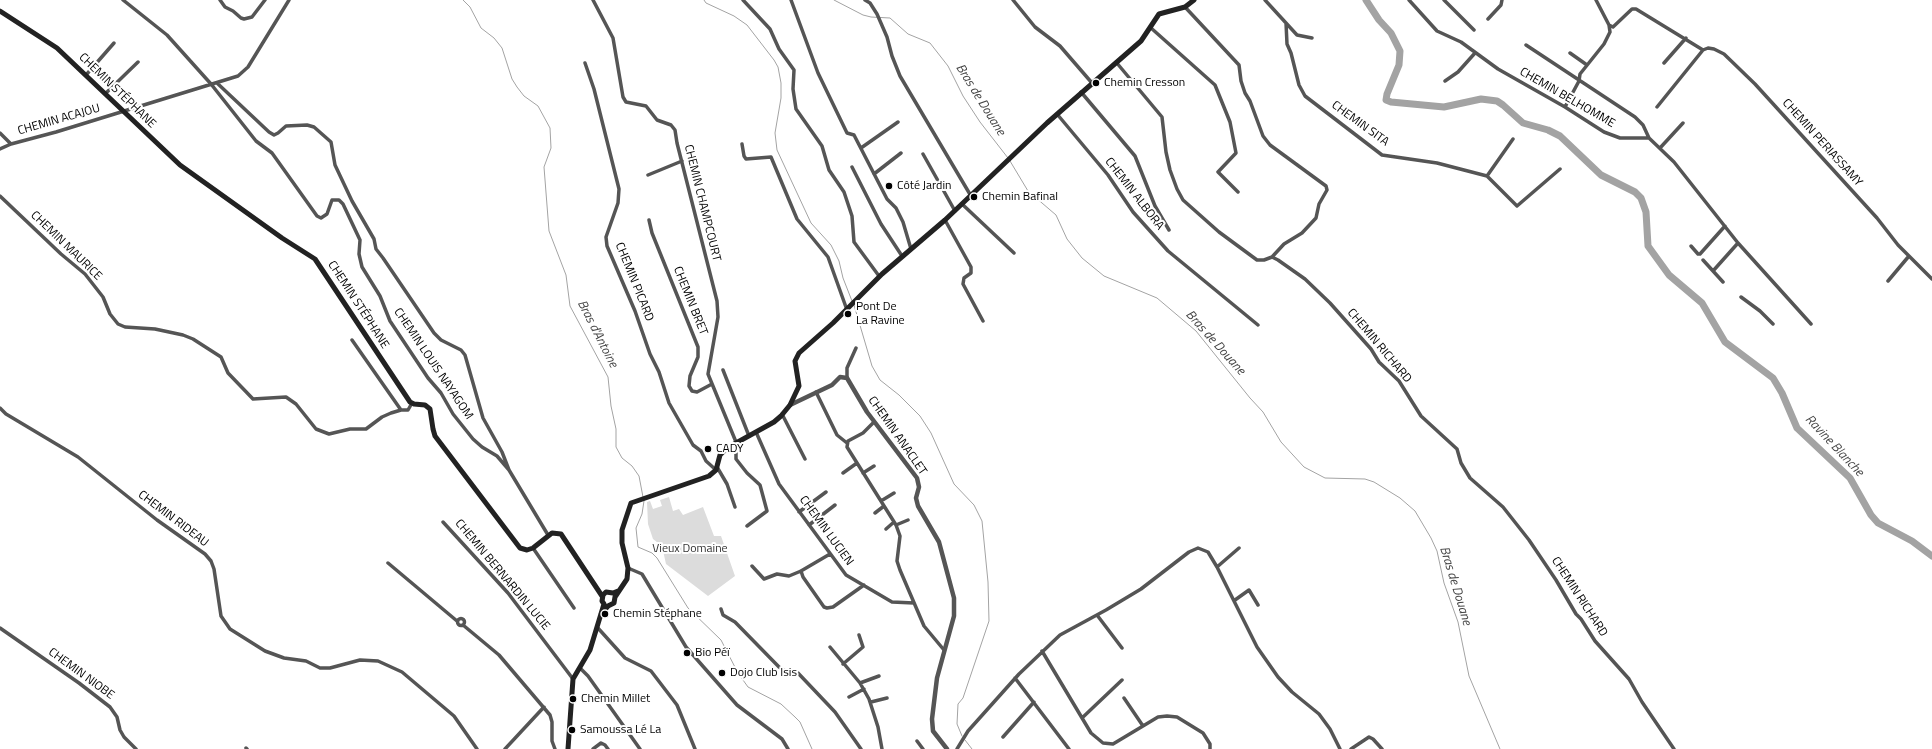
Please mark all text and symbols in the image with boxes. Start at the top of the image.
street label: CHEMIN STÉPHANE [75,51,159,131]
water label: Bras de Douane [952,61,1008,139]
street label: CHEMIN BELHOMME [1517,65,1617,131]
place label: Chemin Cresson [1104,76,1185,90]
marker: Chemin Cresson [1091,78,1101,88]
street label: CHEMIN PERIASSAMY [1779,96,1865,190]
street label: CHEMIN SITA [1329,98,1391,150]
street label: CHEMIN ACAJOU [16,101,102,139]
street label: CHEMIN CHAMPCOURT [681,143,723,263]
street label: CHEMIN ALBORA [1101,155,1167,233]
place label: Côté Jardin [897,179,952,193]
marker: Côté Jardin [884,181,894,191]
place label: Chemin Bafinal [982,190,1058,204]
marker: Chemin Bafinal [969,192,979,202]
street label: CHEMIN MAURICE [27,208,105,284]
street label: CHEMIN PICARD [612,240,656,324]
street label: CHEMIN STÉPHANE [324,258,392,352]
street label: CHEMIN BRET [670,265,710,337]
water label: Bras d'Antoine [573,298,621,370]
place label: Pont De La Ravine [856,300,905,328]
street label: CHEMIN LOUIS NAYAGOM [390,306,476,422]
street label: CHEMIN RICHARD [1344,306,1414,386]
water label: Bras de Douane [1182,307,1248,379]
marker: Pont De La Ravine [843,309,853,319]
street label: CHEMIN ANACLET [865,394,929,478]
water label: Ravine Blanche [1801,412,1867,480]
place label: CADY [716,442,744,456]
marker: CADY [703,444,713,454]
street label: CHEMIN RIDEAU [135,488,211,550]
street label: CHEMIN LUCIEN [796,493,856,569]
street label: CHEMIN BERNARDIN LUCIE [451,517,553,633]
park label: Vieux Domaine [652,542,728,556]
water label: Bras de Douane [1436,545,1474,627]
street label: CHEMIN RICHARD [1548,554,1610,640]
place label: Chemin Stéphane [613,607,702,621]
marker: Chemin Stéphane [600,609,610,619]
street label: CHEMIN NIOBE [45,645,117,703]
place label: Bio Péï [695,646,730,660]
marker: Bio Péï [682,648,692,658]
place label: Dojo Club Isis [730,666,797,680]
marker: Dojo Club Isis [717,668,727,678]
place label: Chemin Millet [581,692,650,706]
marker: Chemin Millet [568,694,578,704]
place label: Samoussa Lé La [580,723,661,737]
marker: Samoussa Lé La [567,725,577,735]

